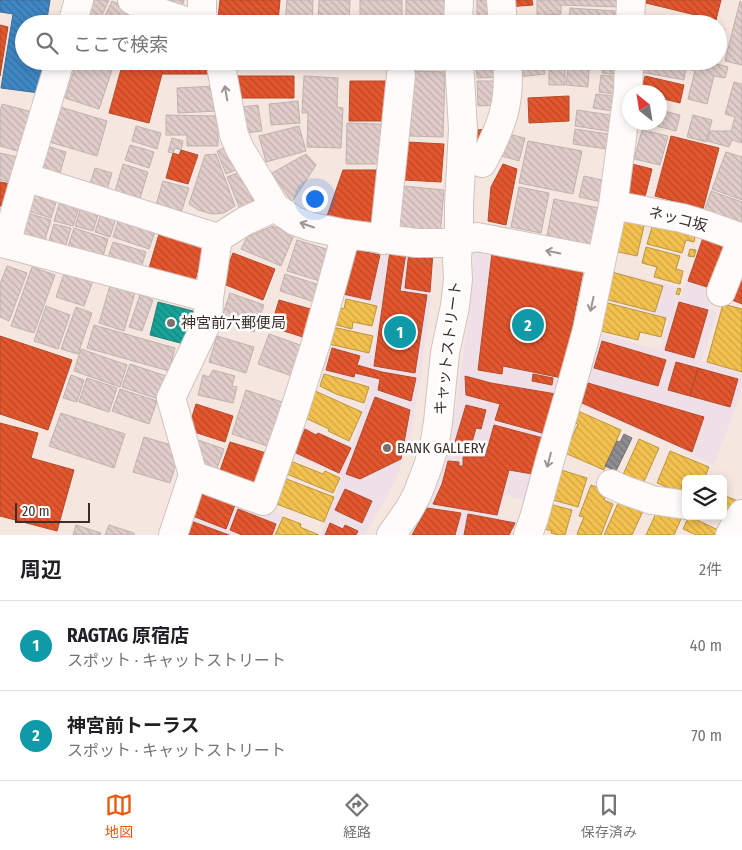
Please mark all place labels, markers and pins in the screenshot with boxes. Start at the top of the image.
pin: 2 [512,306,544,344]
pin: 1 [384,313,416,351]
place label: 神宮前六郵便局 [181,314,286,332]
marker: 神宮前六郵便局 [165,317,177,329]
place label: BANK GALLERY [397,439,486,457]
marker: BANK GALLERY [381,442,393,454]

